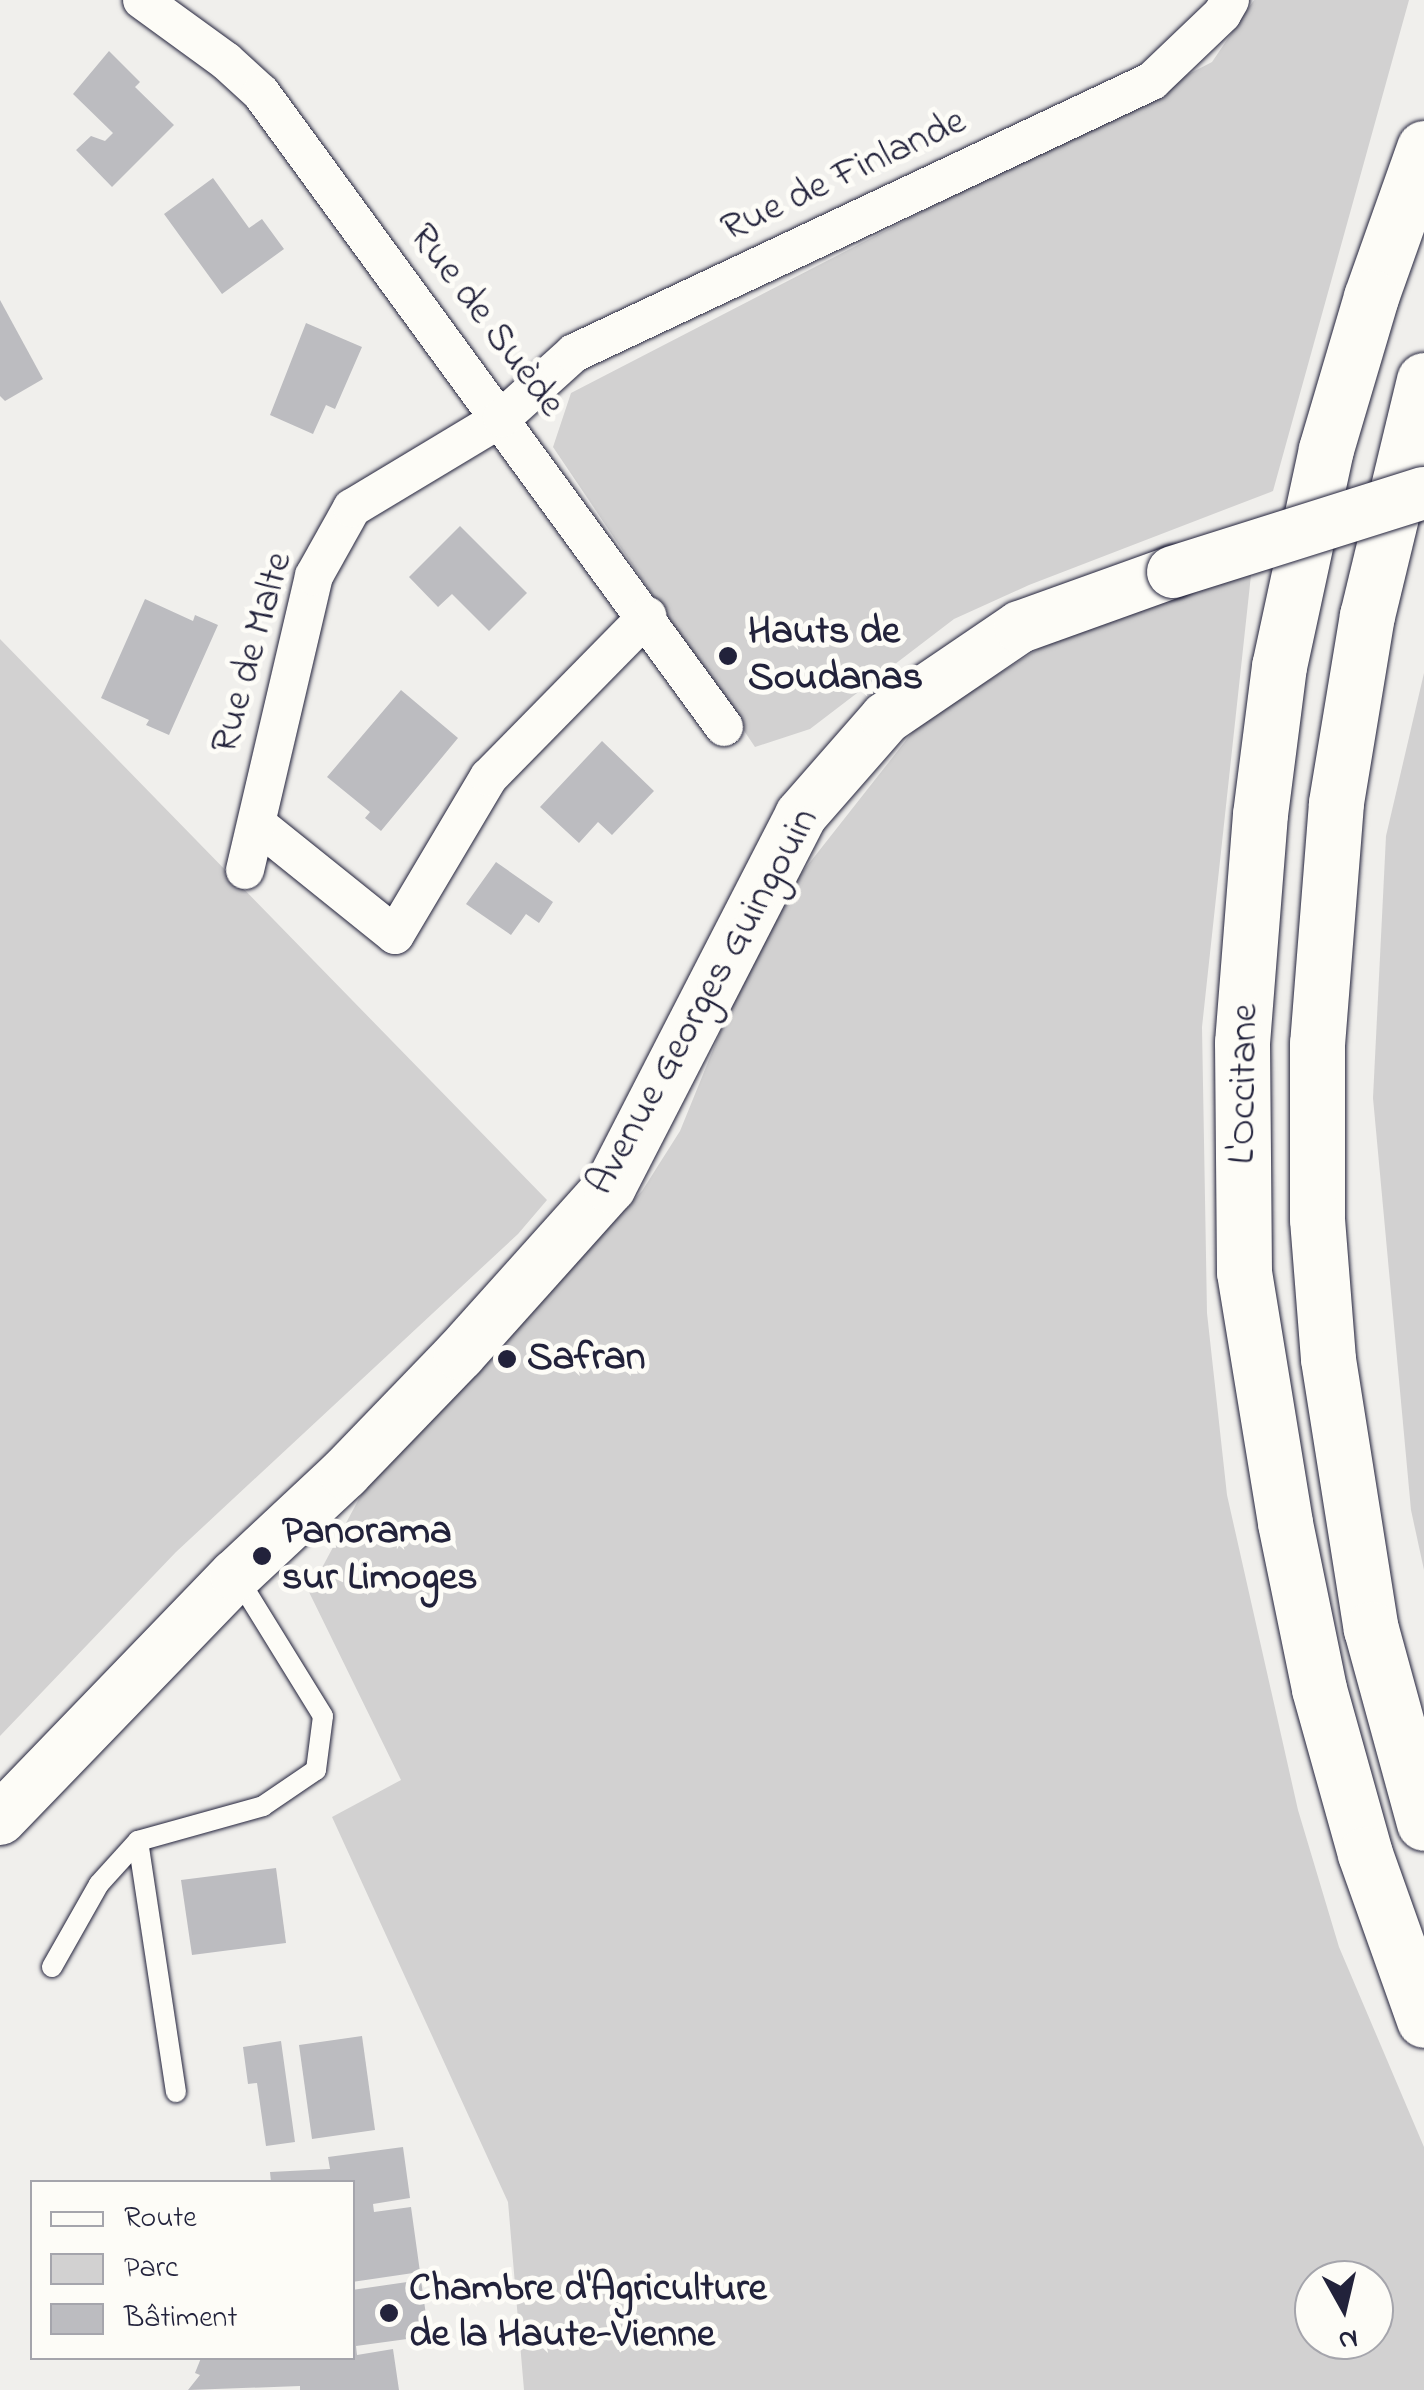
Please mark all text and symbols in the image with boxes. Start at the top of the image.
street label: Rue de Finlande [714,98,974,254]
street label: Rue de Suède [398,215,574,427]
street label: Rue de Malte [201,547,305,759]
place label: Hauts de Soudanas [748,609,923,703]
marker: Hauts de Soudanas [717,645,739,667]
street label: Avenue Georges Guingouin [577,800,831,1204]
street label: L'Occitane [1220,1003,1270,1165]
place label: Safran [527,1335,645,1383]
marker: Safran [496,1348,518,1370]
place label: Panorama sur Limoges [282,1509,478,1603]
marker: Panorama sur Limoges [251,1545,273,1567]
legend [30,2180,355,2360]
text: Route [124,2197,197,2241]
text: Parc [124,2247,178,2291]
north arrow [1294,2260,1394,2360]
place label: Chambre d'Agriculture de la Haute-Vienne [409,2266,767,2360]
text: Bâtiment [124,2297,237,2341]
marker: Chambre d'Agriculture de la Haute-Vienne [378,2302,400,2324]
text: N [1336,2317,1360,2360]

